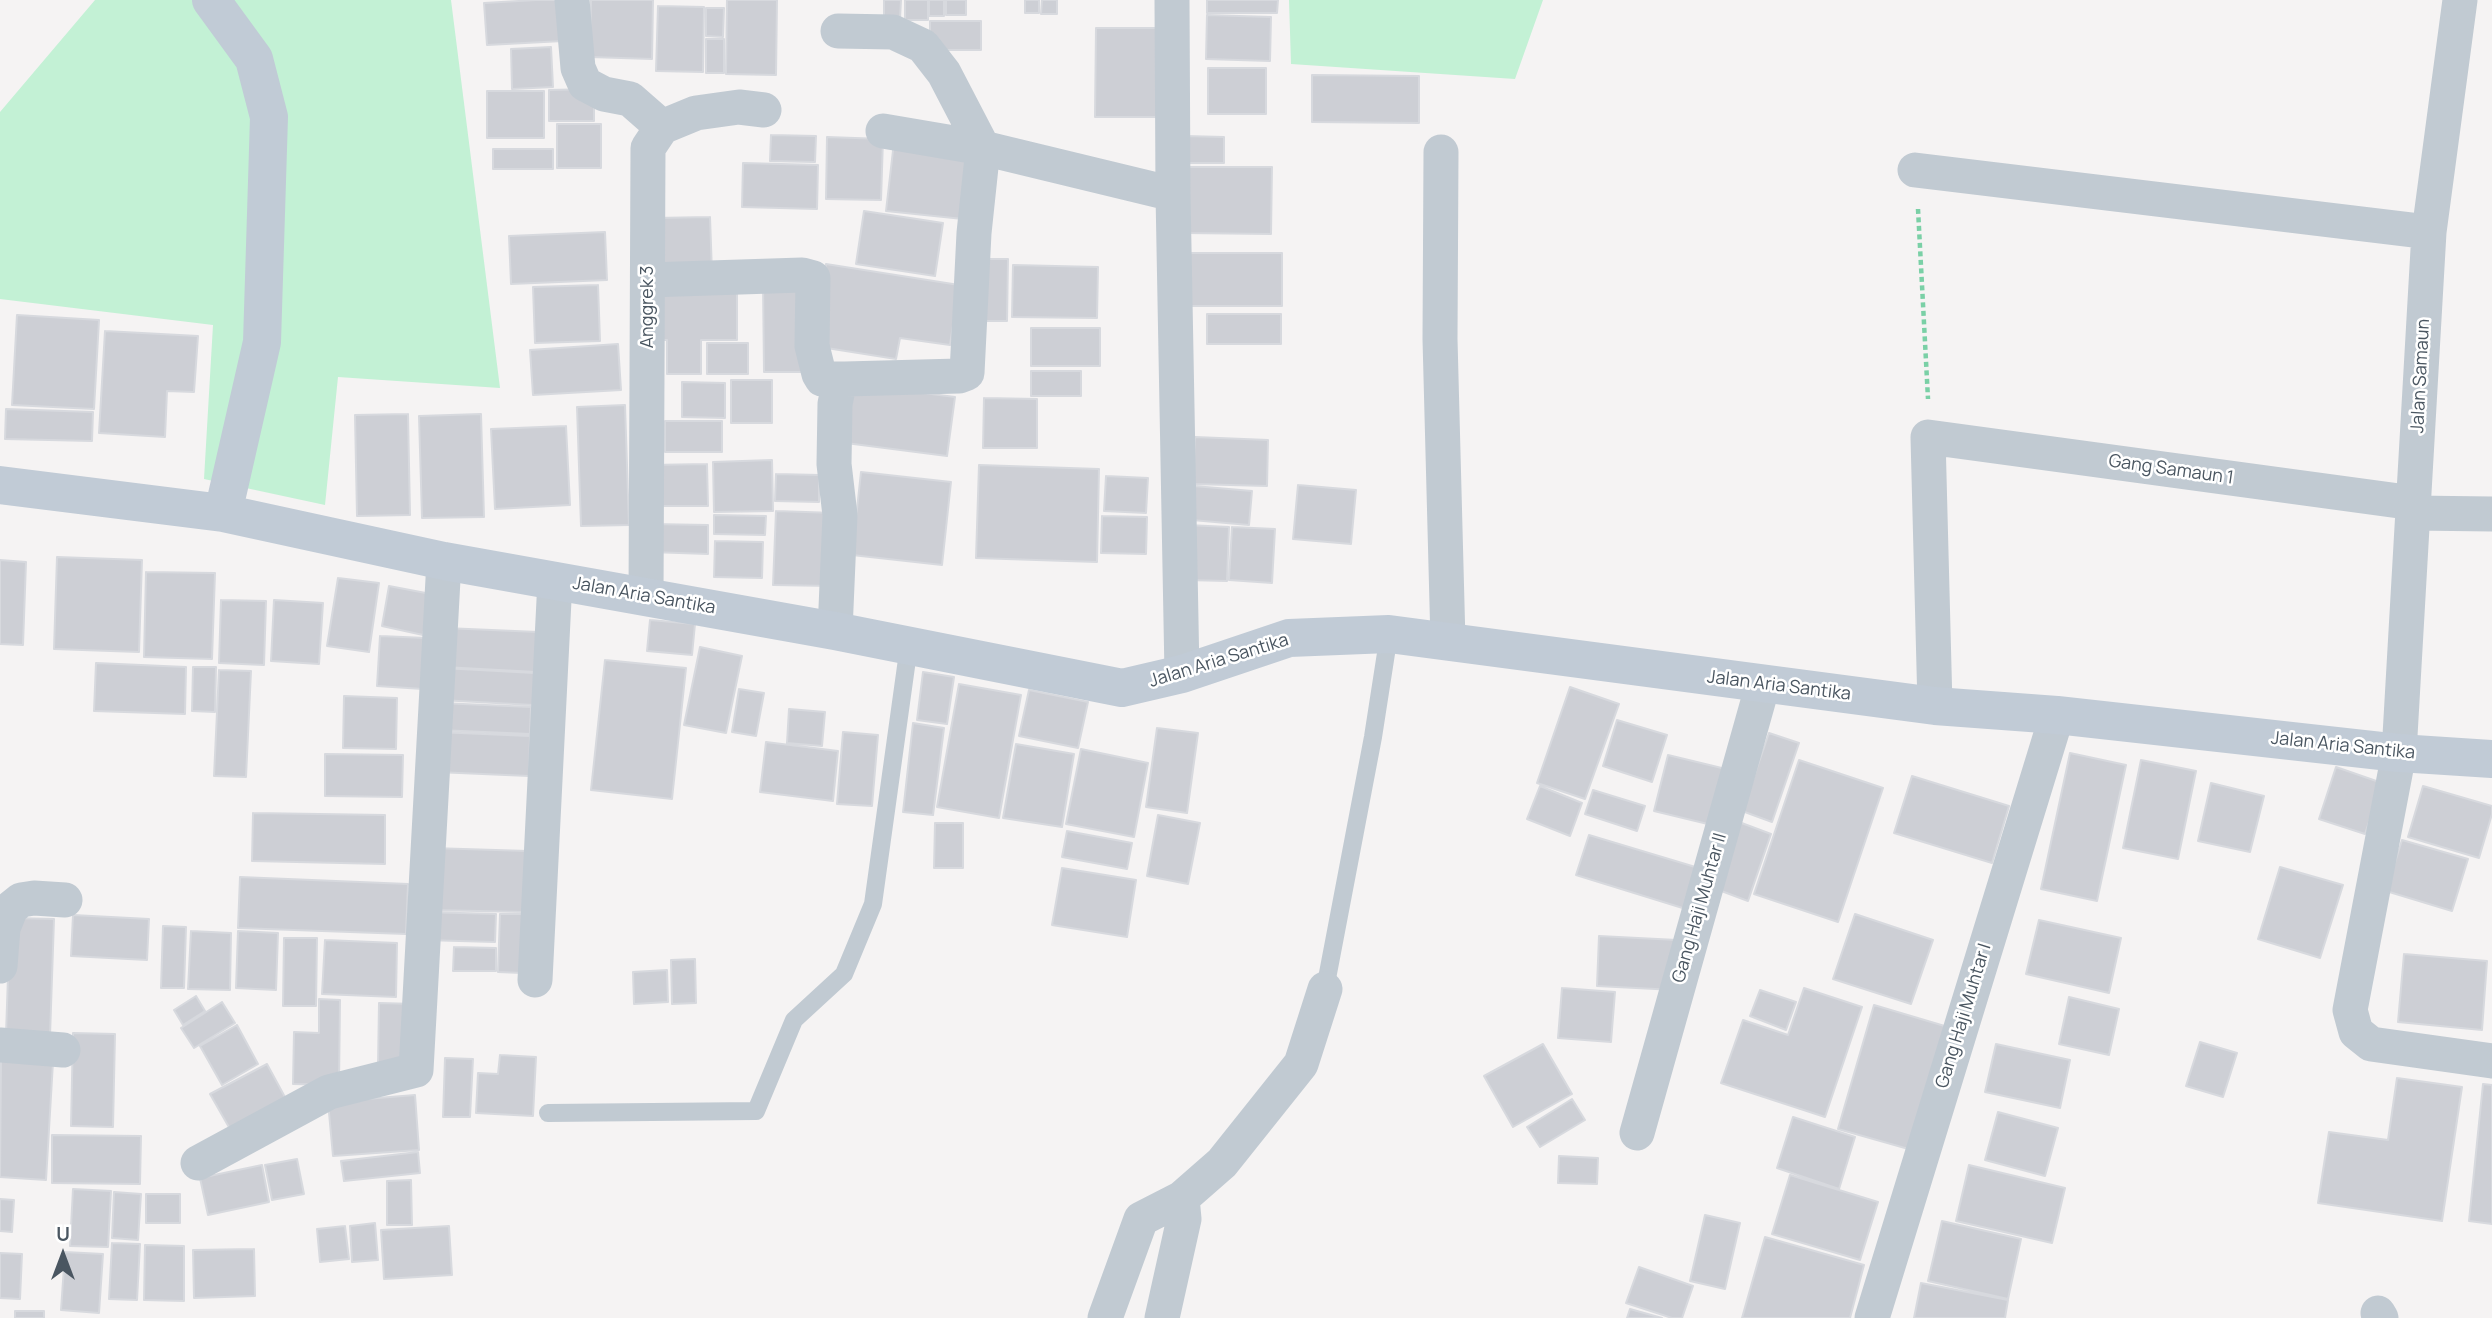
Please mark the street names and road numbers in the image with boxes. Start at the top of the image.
street label: Anggrek 3 [637,266,659,348]
street label: Jalan Samaun [2407,318,2435,434]
street label: Gang Samaun 1 [2107,451,2235,489]
street label: Jalan Aria Santika [571,573,717,619]
street label: Jalan Aria Santika [1147,630,1291,692]
street label: Jalan Aria Santika [1706,666,1852,706]
street label: Jalan Aria Santika [2270,728,2416,764]
street label: Gang Haji Muhtar II [1668,831,1732,985]
street label: Gang Haji Muhtar I [1932,941,1996,1091]

